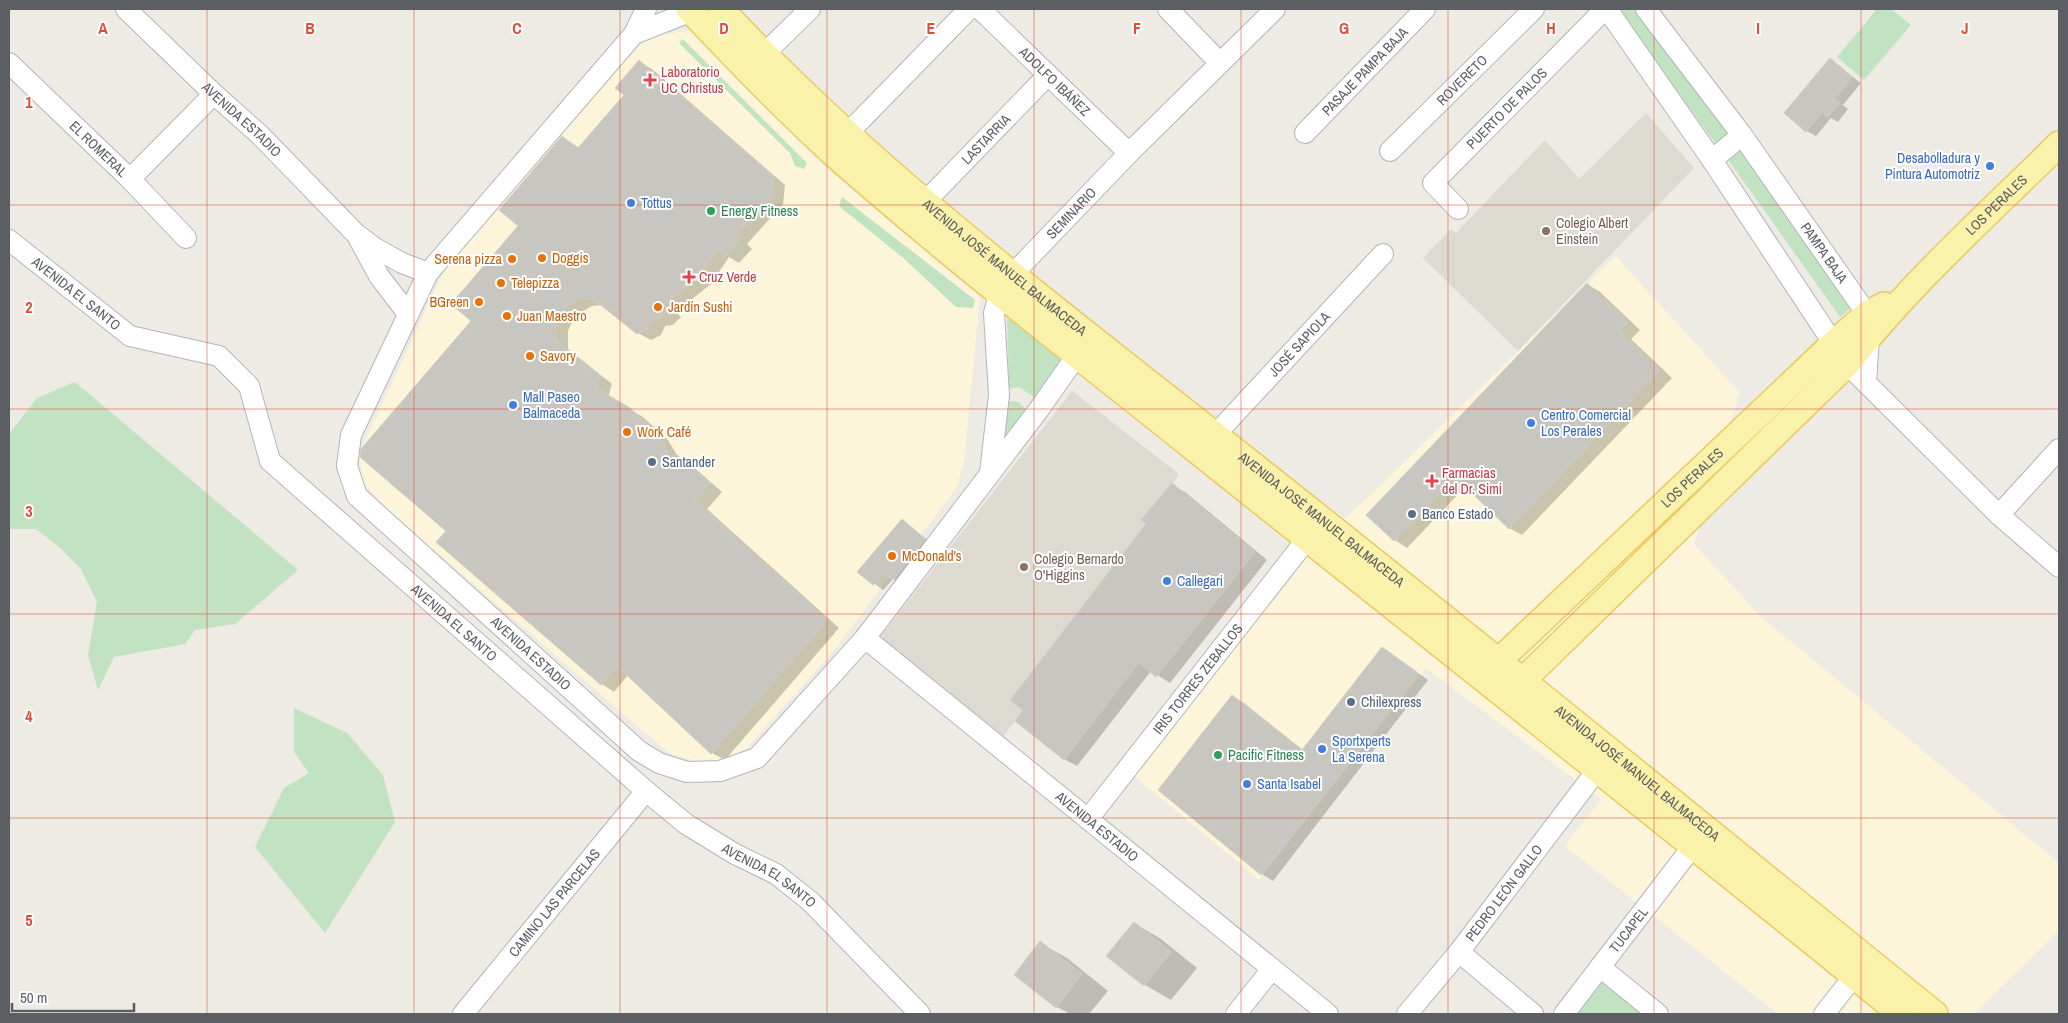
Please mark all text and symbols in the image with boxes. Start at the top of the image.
text: A [98,17,108,39]
text: B [305,17,315,39]
text: C [512,17,522,39]
text: D [719,17,729,39]
text: E [927,17,936,39]
text: F [1133,17,1141,39]
text: G [1339,17,1349,39]
text: H [1546,17,1556,39]
text: I [1756,17,1760,39]
text: J [1961,17,1969,39]
street label: PASAJE PAMPA BAJA [1318,23,1412,119]
street label: ADOLFO IBÁÑEZ [1015,42,1094,120]
street label: ROVERETO [1433,51,1491,109]
place label: Laboratorio UC Christus [661,63,724,97]
street label: PUERTO DE PALOS [1463,64,1551,153]
marker: Laboratorio UC Christus [643,73,657,87]
street label: AVENIDA ESTADIO [197,78,285,161]
text: 1 [25,91,33,113]
street label: LASTARRIA [958,110,1015,168]
street label: EL ROMERAL [66,117,132,181]
place label: Desabolladura y Pintura Automotriz [1885,149,1980,183]
marker: Desabolladura y Pintura Automotriz [1984,160,1996,172]
street label: LOS PERALES [1962,171,2031,239]
street label: SEMINARIO [1042,184,1100,243]
place label: Tottus [641,194,672,212]
street label: AVENIDA JOSÉ MANUEL BALMACEDA [918,194,1091,340]
marker: Tottus [625,197,637,209]
place label: Energy Fitness [721,202,798,220]
marker: Energy Fitness [705,205,717,217]
place label: Colegio Albert Einstein [1556,214,1628,248]
street label: PAMPA BAJA [1797,219,1852,287]
marker: Colegio Albert Einstein [1540,225,1552,237]
place label: Doggis [552,249,589,267]
place label: Serena pizza [434,250,503,268]
street label: AVENIDA EL SANTO [28,252,124,334]
marker: Doggis [536,252,548,264]
marker: Serena pizza [506,253,518,265]
place label: Cruz Verde [699,268,756,286]
marker: Cruz Verde [683,271,695,283]
place label: Telepizza [511,274,560,292]
marker: Telepizza [495,277,507,289]
place label: BGreen [429,293,469,311]
text: 2 [25,296,33,318]
marker: BGreen [473,296,485,308]
place label: Jardín Sushi [668,298,732,316]
marker: Jardín Sushi [652,301,664,313]
place label: Juan Maestro [517,307,587,325]
street label: JOSÉ SAPIOLA [1265,308,1334,380]
marker: Juan Maestro [501,310,513,322]
place label: Savory [540,347,576,365]
marker: Savory [524,350,536,362]
place label: Mall Paseo Balmaceda [523,388,581,422]
marker: Mall Paseo Balmaceda [507,399,519,411]
place label: Centro Comercial Los Perales [1541,406,1631,440]
marker: Centro Comercial Los Perales [1525,417,1537,429]
place label: Work Café [637,423,691,441]
marker: Work Café [621,426,633,438]
street label: LOS PERALES [1657,444,1727,511]
street label: AVENIDA JOSÉ MANUEL BALMACEDA [1234,447,1408,591]
place label: Santander [662,453,715,471]
marker: Santander [646,456,658,468]
place label: Farmacias del Dr. Simi [1442,464,1502,498]
marker: Farmacias del Dr. Simi [1426,475,1438,487]
text: 3 [25,500,33,522]
place label: Banco Estado [1422,505,1493,523]
marker: Banco Estado [1406,508,1418,520]
place label: McDonald's [902,547,962,565]
marker: McDonald's [886,550,898,562]
place label: Colegio Bernardo O'Higgins [1034,550,1124,584]
marker: Colegio Bernardo O'Higgins [1018,561,1030,573]
place label: Callegari [1177,572,1223,590]
marker: Callegari [1161,575,1173,587]
street label: AVENIDA EL SANTO [407,579,501,665]
street label: AVENIDA ESTADIO [486,612,575,694]
street label: IRIS TORRES ZEBALLOS [1149,620,1247,738]
place label: Chilexpress [1361,693,1422,711]
marker: Chilexpress [1345,696,1357,708]
street label: AVENIDA JOSÉ MANUEL BALMACEDA [1550,700,1724,845]
text: 4 [25,705,33,727]
place label: Sportxperts La Serena [1332,732,1391,766]
marker: Sportxperts La Serena [1316,743,1328,755]
place label: Pacific Fitness [1228,746,1304,764]
marker: Pacific Fitness [1212,749,1224,761]
place label: Santa Isabel [1257,775,1321,793]
marker: Santa Isabel [1241,778,1253,790]
street label: AVENIDA ESTADIO [1051,787,1142,866]
street label: AVENIDA EL SANTO [718,839,820,911]
street label: PEDRO LEÓN GALLO [1461,841,1546,945]
street label: CAMINO LAS PARCELAS [505,845,604,960]
street label: TUCAPEL [1605,903,1652,956]
text: 5 [25,909,33,931]
scale bar [12,980,135,1012]
text: 50 m [20,987,47,1008]

